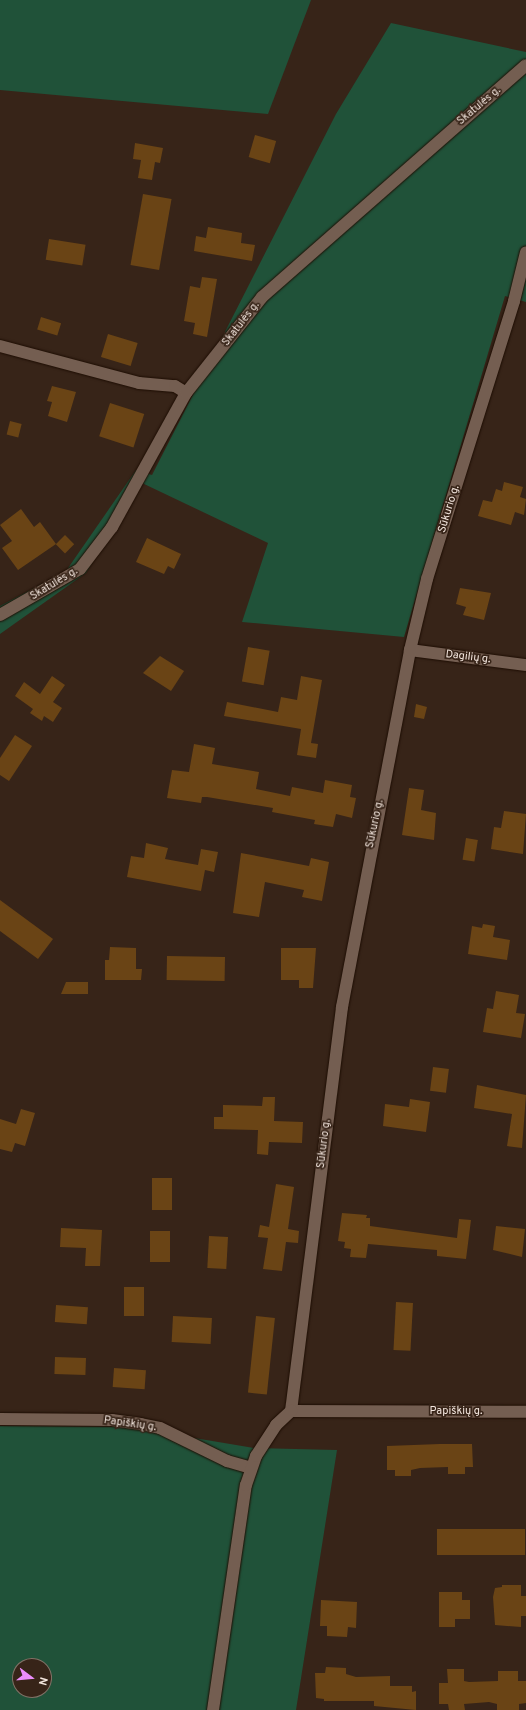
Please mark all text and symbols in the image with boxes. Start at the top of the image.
street label: Skatulės g. [454,84,504,128]
street label: Skatulės g. [220,299,262,349]
street label: Sūkurio g. [436,484,462,534]
street label: Skatulės g. [28,565,80,603]
street label: Dagilių g. [445,648,491,666]
street label: Sūkurio g. [363,799,387,849]
street label: Sūkurio g. [314,1119,334,1169]
street label: Papiškių g. [430,1404,482,1418]
street label: Papiškių g. [103,1414,157,1434]
north arrow [12,1658,52,1698]
text: N [35,1675,50,1687]

